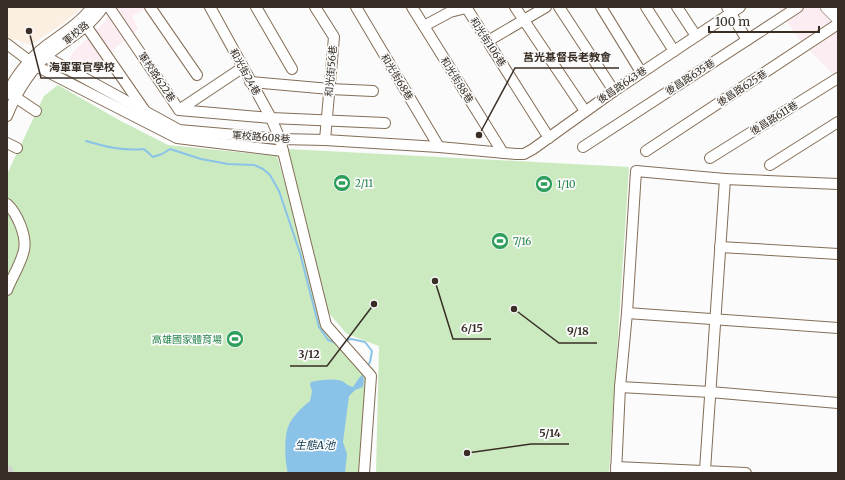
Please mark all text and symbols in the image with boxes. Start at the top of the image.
scale bar [709,8,819,34]
text: 100 m [715,14,750,29]
street label: 和光街106巷 [467,15,509,69]
street label: 軍校路 [60,19,92,47]
street label: 和光街56巷 [322,45,340,97]
callout: 莒光基督長老教會 [515,45,619,68]
street label: 和光街24巷 [227,46,263,98]
street label: 軍校路622巷 [136,50,178,104]
text: 莒光基督長老教會 [523,50,611,64]
street label: 和光街68巷 [378,51,416,103]
callout: 海軍軍官學校 [41,55,123,78]
street label: 和光街88巷 [438,55,476,105]
street label: 後昌路635巷 [663,56,717,98]
text: 海軍軍官學校 [49,60,115,74]
street label: 後昌路643巷 [595,64,649,106]
street label: 後昌路625巷 [715,67,769,109]
street label: 後昌路611巷 [748,98,800,138]
street label: 軍校路608巷 [231,128,291,146]
sports icon: 2/11 [332,173,352,193]
sports icon: 1/10 [534,174,554,194]
place label: 2/11 [355,177,374,190]
place label: 1/10 [557,178,576,191]
sports icon: 7/16 [490,231,510,251]
place label: 7/16 [513,235,531,248]
callout: 6/15 [453,316,491,339]
callout: 9/18 [559,320,597,343]
text: 6/15 [461,321,483,335]
text: 9/18 [567,324,589,338]
sports icon: 高雄國家體育場 [225,329,245,349]
place label: 高雄國家體育場 [152,333,222,346]
callout: 3/12 [290,343,327,366]
text: 3/12 [298,347,320,361]
callout: 5/14 [531,421,569,444]
text: 5/14 [539,426,561,440]
water label: 生態A池 [295,438,336,452]

